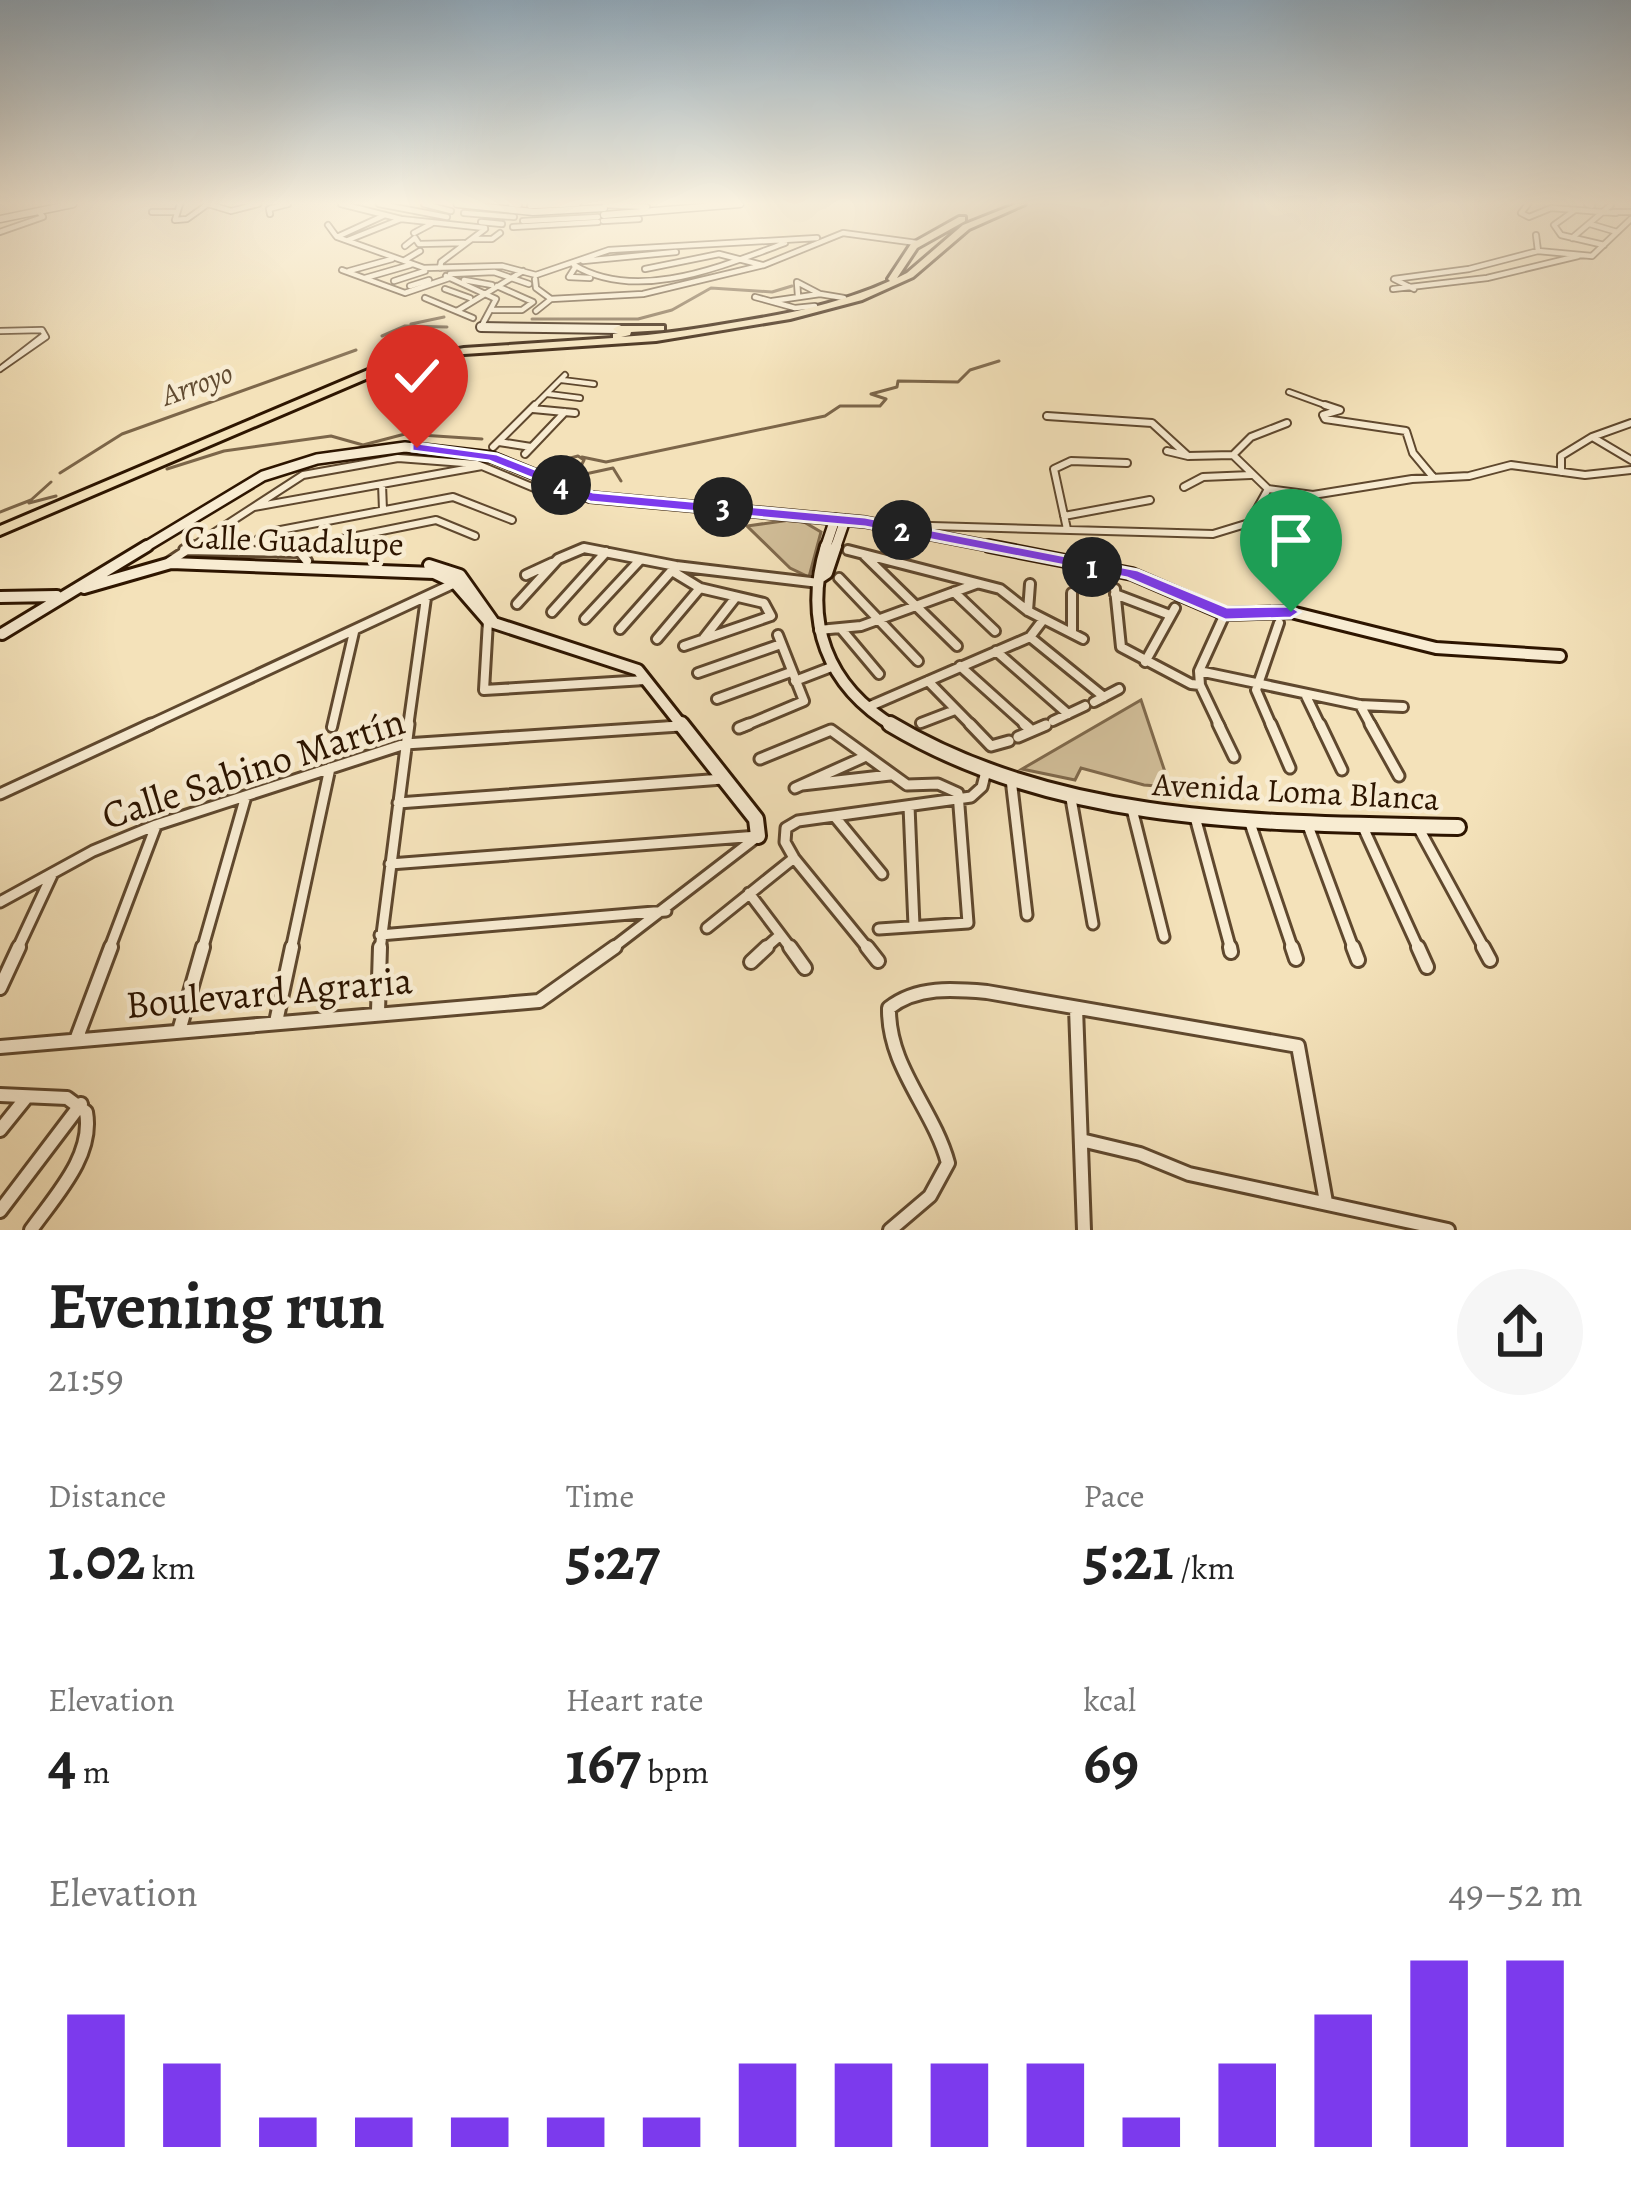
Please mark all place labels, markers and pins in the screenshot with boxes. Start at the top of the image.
pin [366,325,468,448]
pin: 4 [531,455,591,515]
pin: 3 [693,477,753,537]
pin [1240,489,1342,612]
pin: 2 [872,500,932,560]
pin: 1 [1062,537,1122,597]

